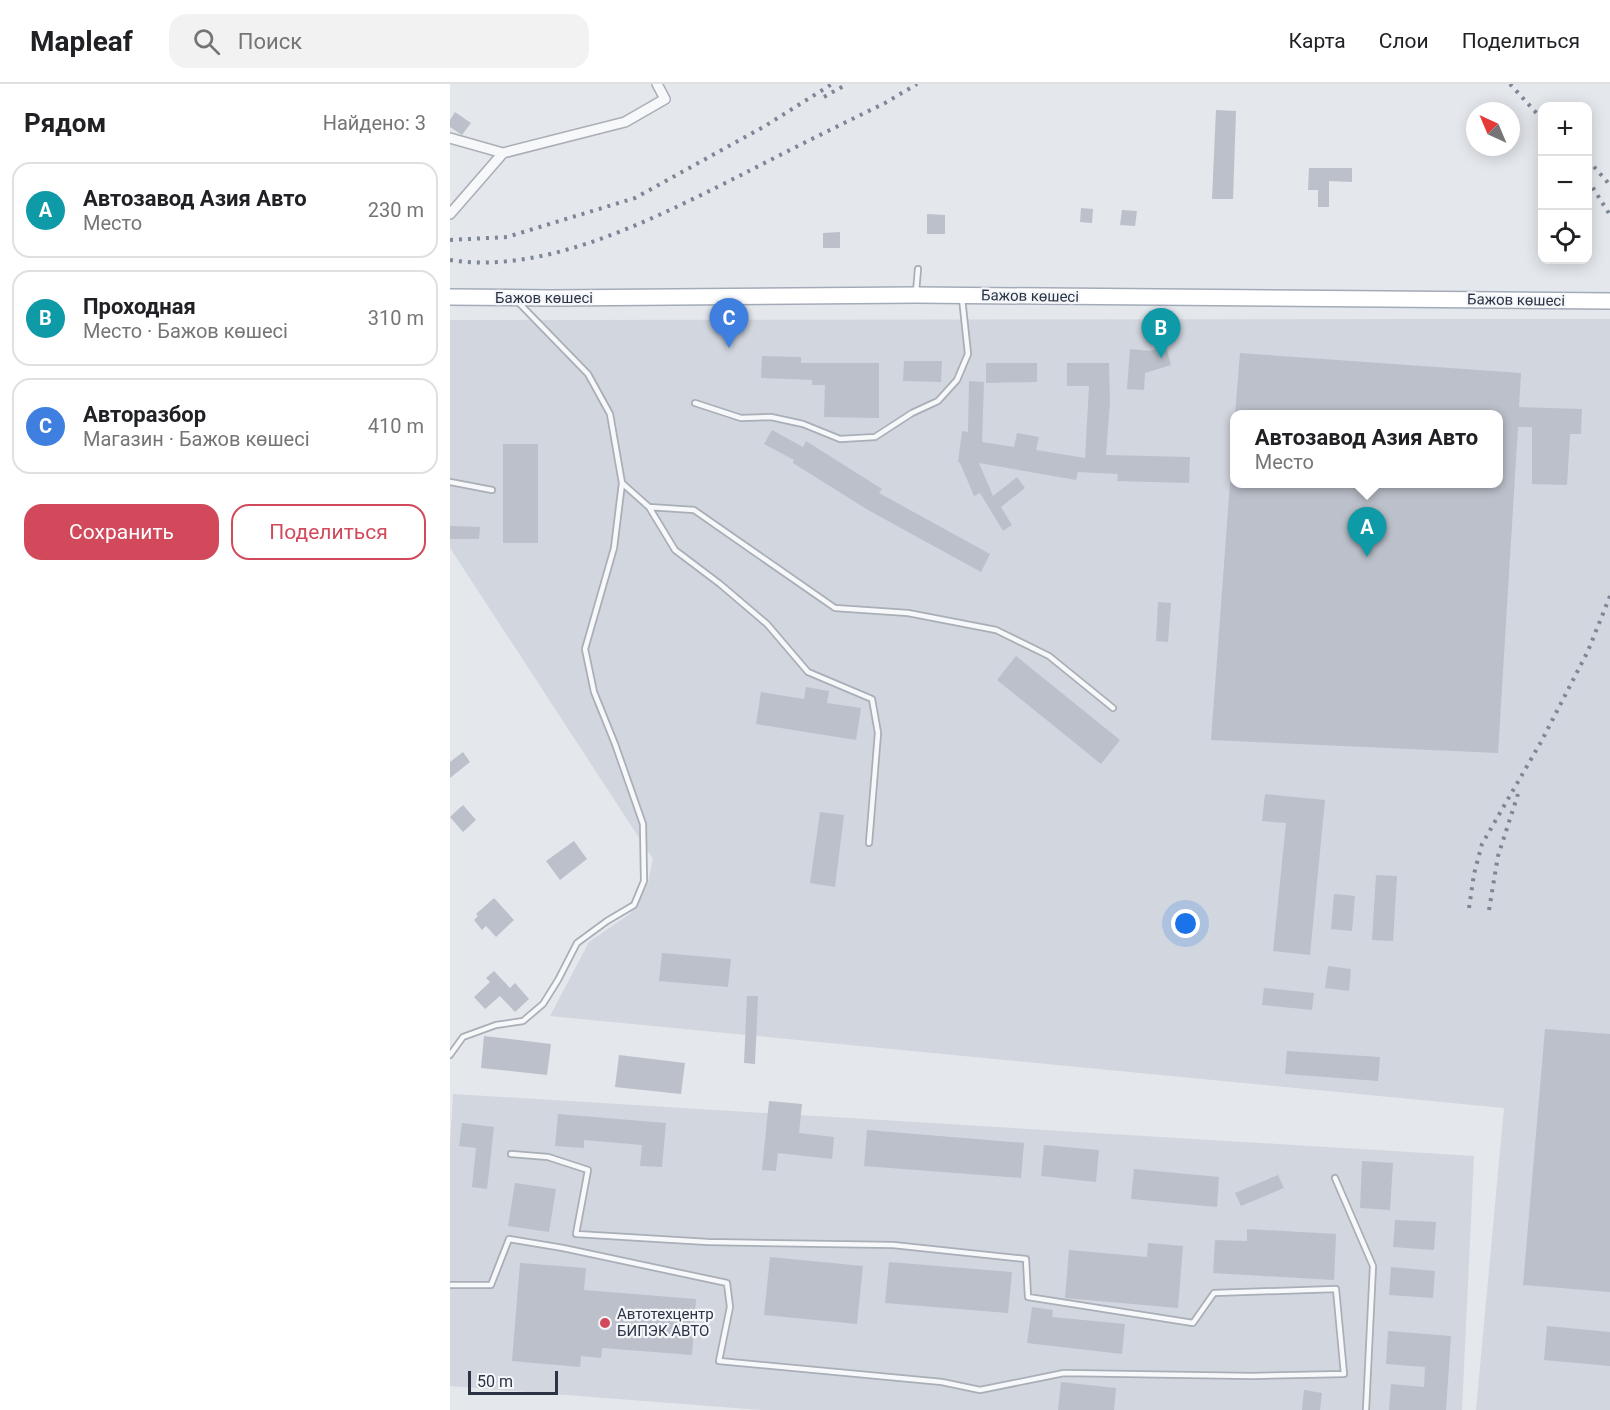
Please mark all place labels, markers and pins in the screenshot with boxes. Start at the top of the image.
pin: C [710,298,748,348]
pin: B [1142,308,1180,358]
pin: A [1348,508,1386,557]
place label: Автотехцентр БИПЭК АВТО [617,1305,714,1340]
marker: Автотехцентр БИПЭК АВТО [598,1316,612,1330]

